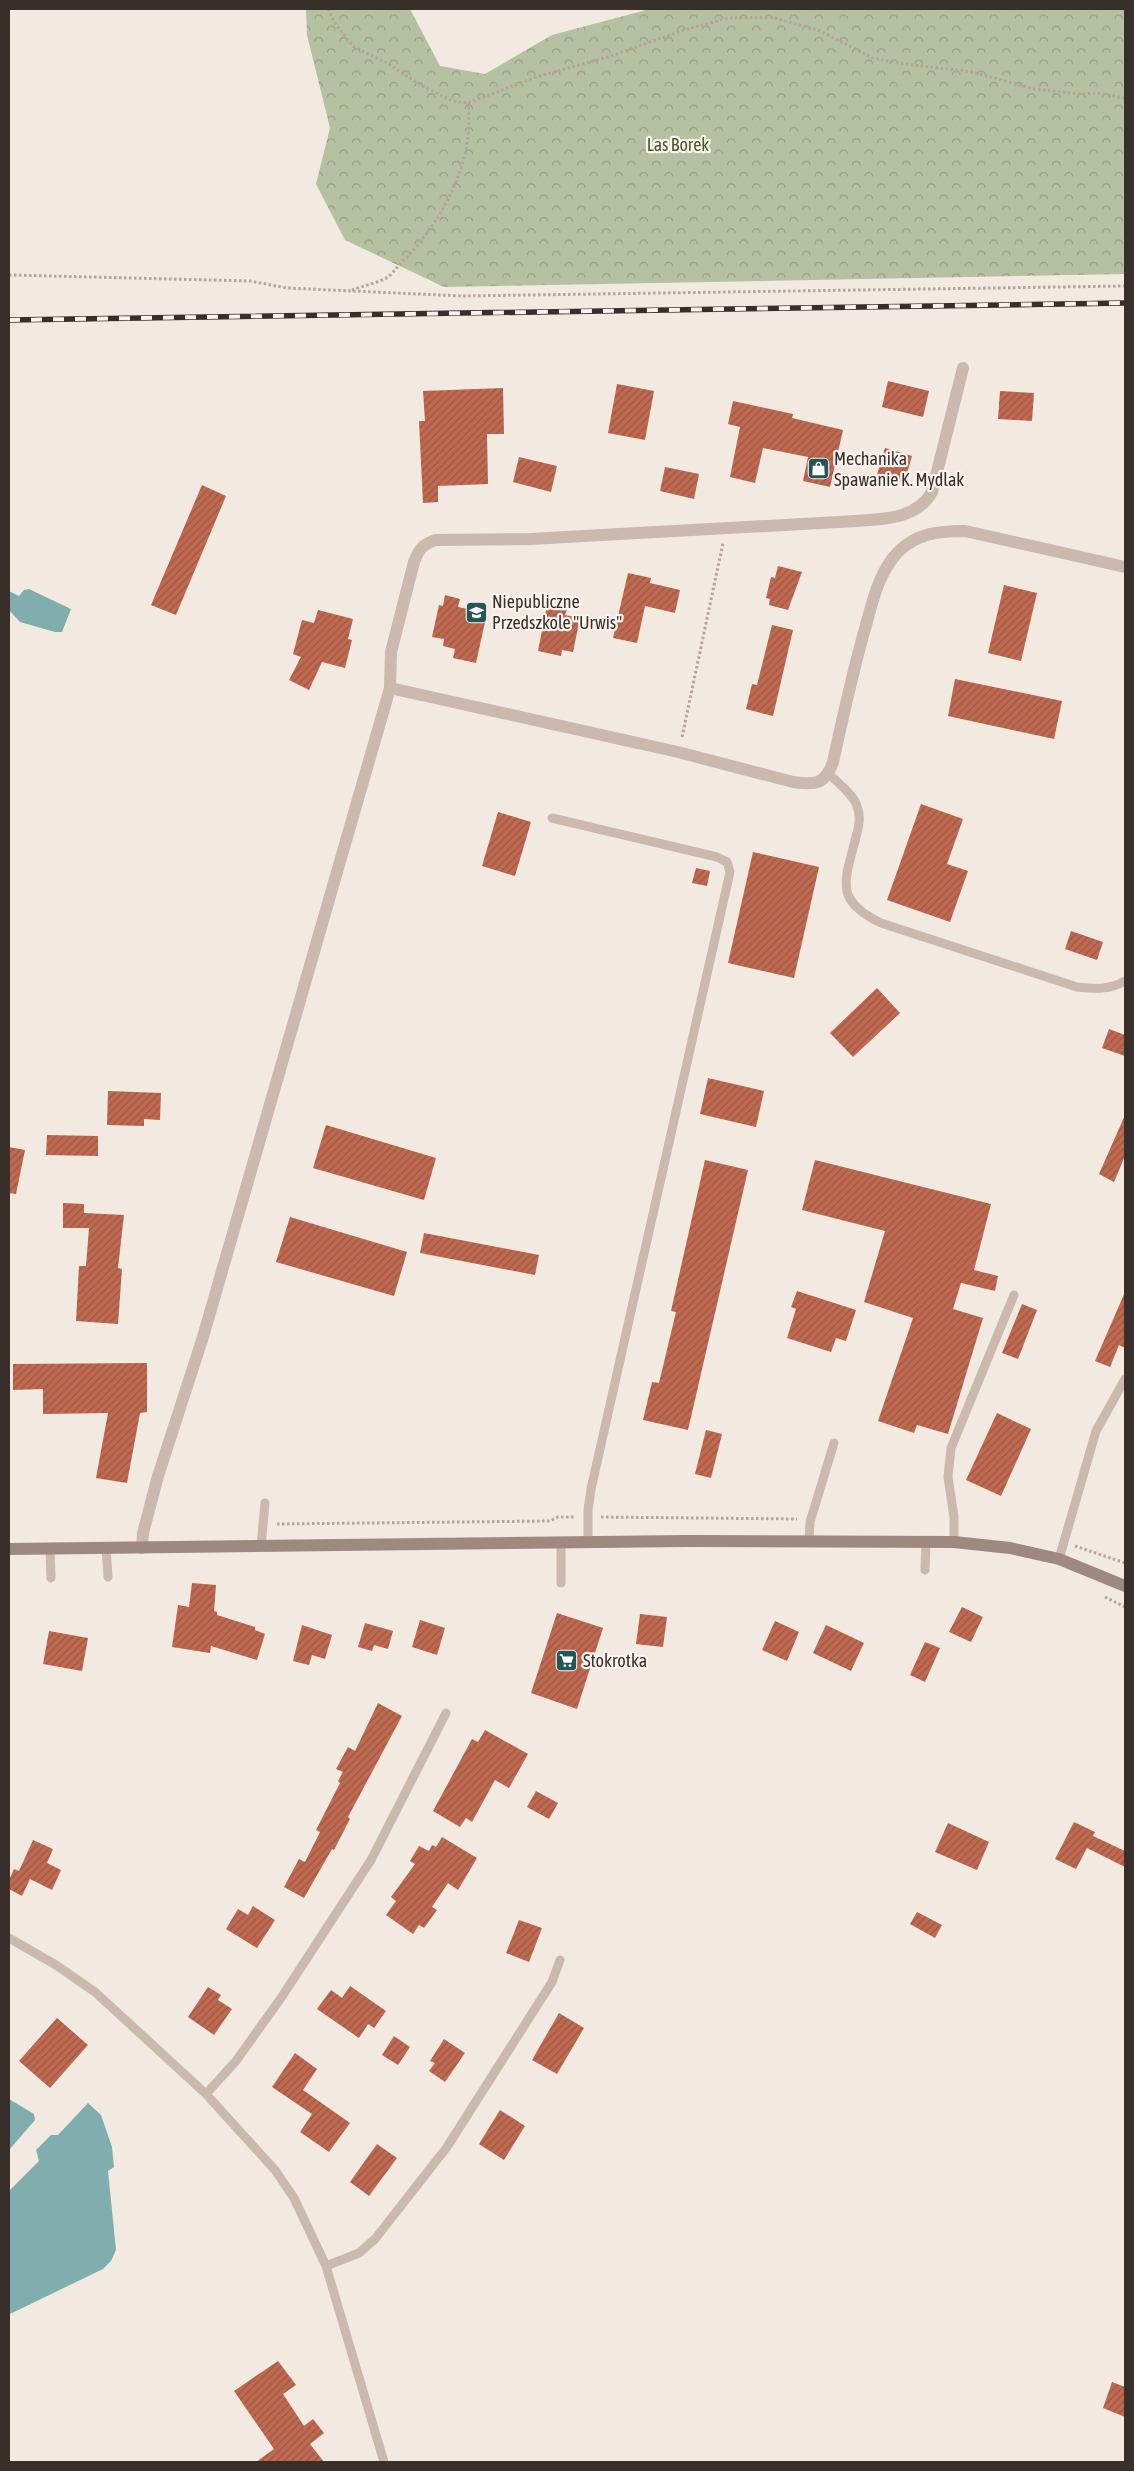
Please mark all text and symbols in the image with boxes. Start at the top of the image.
park label: Las Borek [647,134,709,155]
place label: Mechanika Spawanie K. Mydlak [834,448,964,490]
shop icon: Mechanika Spawanie K. Mydlak [806,457,830,481]
place label: Niepubliczne Przedszkole "Urwis" [492,591,622,633]
school or university icon: Niepubliczne Przedszkole "Urwis" [464,600,488,624]
supermarket icon: Stokrotka [555,1649,579,1673]
place label: Stokrotka [583,1650,647,1671]

